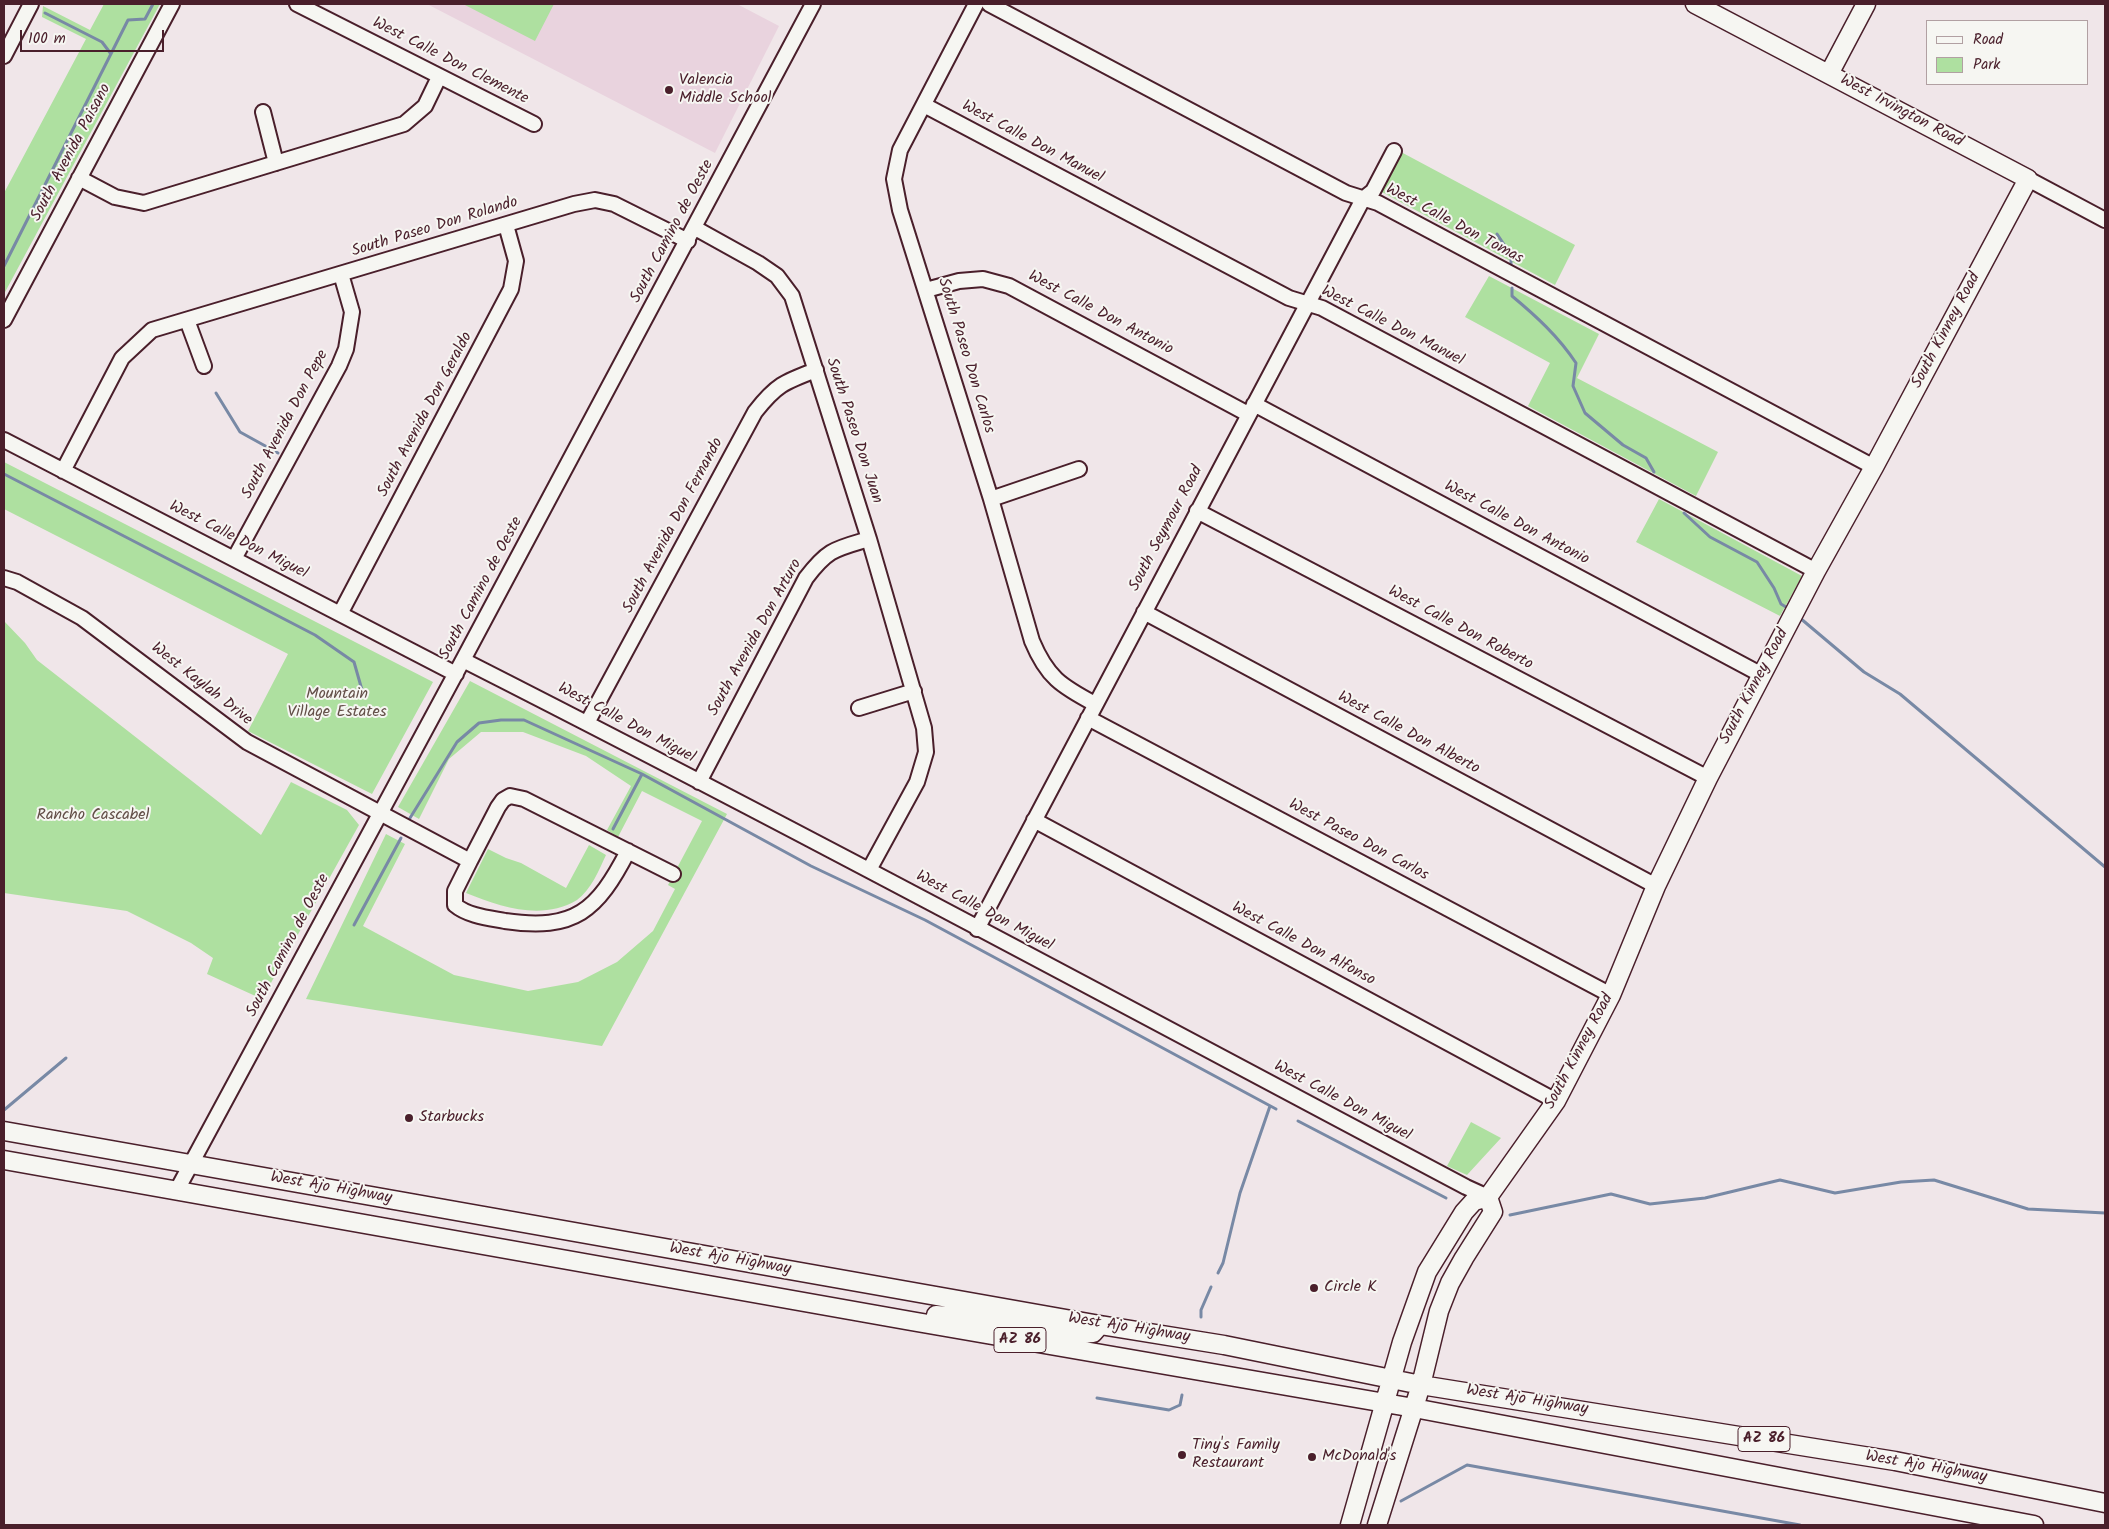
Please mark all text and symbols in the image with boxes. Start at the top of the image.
street label: West Calle Don Clemente [369,14,531,110]
scale bar [22,20,166,52]
legend [1926,20,2089,85]
text: 100 m [28,27,66,51]
text: Road [1973,28,2003,52]
text: Park [1973,53,2000,77]
place label: Valencia Middle School [679,71,772,109]
street label: West Irvington Road [1836,71,1966,153]
street label: South Avenida Paisano [28,81,116,225]
marker: Valencia Middle School [663,84,675,96]
street label: West Calle Don Manuel [958,98,1106,188]
street label: South Camino de Oeste [627,157,719,307]
street label: West Calle Don Tomas [1382,181,1526,269]
street label: South Paseo Don Rolando [350,194,520,262]
street label: West Calle Don Antonio [1024,268,1176,360]
street label: South Kinney Road [1908,270,1986,392]
street label: South Paseo Don Carlos [932,276,998,436]
street label: West Calle Don Manuel [1317,283,1467,371]
street label: South Avenida Don Geraldo [374,329,478,501]
street label: South Avenida Don Pepe [239,347,333,503]
street label: South Paseo Don Juan [820,356,886,506]
street label: South Avenida Don Fernando [620,435,728,617]
street label: South Seymour Road [1126,463,1208,595]
street label: West Calle Don Antonio [1440,478,1592,570]
street label: West Calle Don Miguel [165,498,311,584]
street label: South Camino de Oeste [436,514,528,664]
street label: South Avenida Don Arturo [705,556,807,720]
street label: West Calle Don Roberto [1384,583,1536,675]
street label: South Kinney Road [1716,626,1794,748]
street label: West Kaylah Drive [146,639,256,731]
street label: West Calle Don Miguel [554,680,698,768]
park label: Mountain Village Estates [288,685,386,723]
street label: West Calle Don Alberto [1334,688,1482,780]
street label: West Paseo Don Carlos [1285,796,1431,886]
park label: Rancho Cascabel [37,806,149,826]
street label: West Calle Don Miguel [912,868,1056,956]
street label: South Camino de Oeste [243,871,335,1021]
street label: West Calle Don Alfonso [1228,899,1378,991]
street label: South Kinney Road [1541,991,1619,1113]
street label: West Calle Don Miguel [1270,1058,1414,1146]
place label: Starbucks [419,1108,484,1128]
marker: Starbucks [403,1112,415,1124]
street label: West Ajo Highway [269,1169,393,1209]
street label: West Ajo Highway [668,1240,792,1280]
place label: Circle K [1324,1278,1377,1298]
marker: Circle K [1308,1282,1320,1294]
street label: West Ajo Highway [1067,1310,1191,1348]
road number: AZ 86 [994,1328,1046,1352]
street label: West Ajo Highway [1465,1382,1589,1420]
road number: AZ 86 [1738,1426,1790,1452]
place label: Tiny's Family Restaurant [1192,1436,1280,1474]
place label: McDonald's [1322,1447,1396,1467]
street label: West Ajo Highway [1864,1448,1988,1488]
marker: Tiny's Family Restaurant [1176,1449,1188,1461]
marker: McDonald's [1306,1451,1318,1463]

